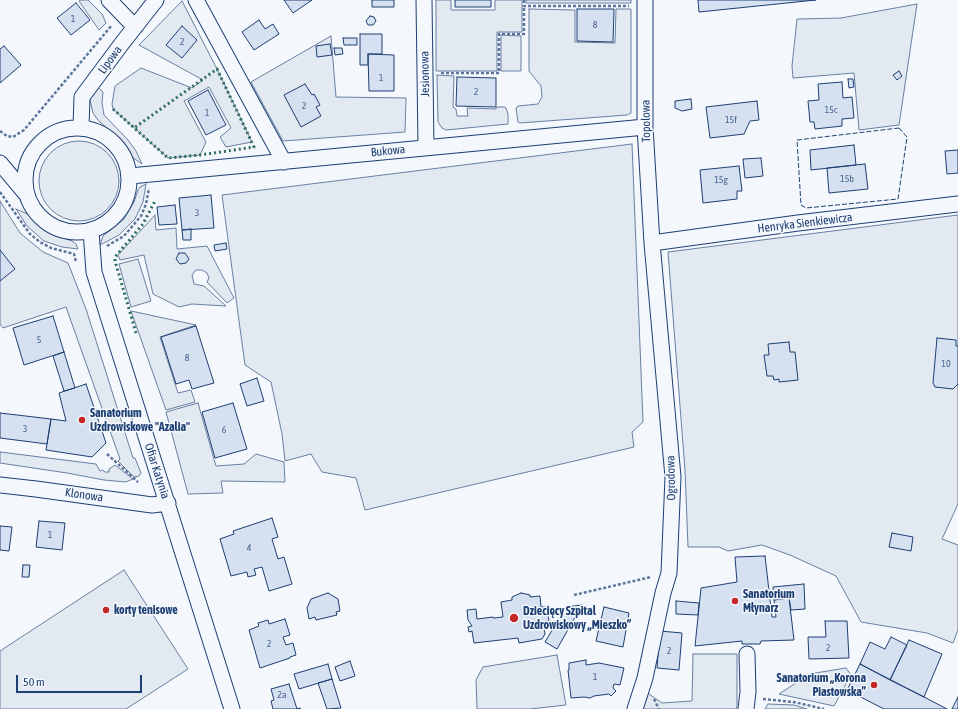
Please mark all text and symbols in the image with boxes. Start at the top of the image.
house number: 1 [71,13,75,25]
house number: 8 [593,19,597,31]
house number: 2 [180,36,184,48]
street label: Lipowa [95,43,125,77]
street label: Jesionowa [417,51,433,97]
house number: 1 [379,72,383,84]
house number: 2 [474,86,478,98]
house number: 2 [302,100,306,112]
street label: Topolowa [638,100,654,142]
house number: 15c [824,104,838,116]
house number: 1 [205,107,209,119]
house number: 15f [725,114,737,126]
street label: Bukowa [370,142,406,160]
house number: 15b [840,173,854,185]
house number: 15g [714,174,728,186]
house number: 3 [195,207,199,219]
street label: Henryka Sienkiewicza [757,210,853,236]
house number: 5 [37,334,41,346]
house number: 8 [185,352,189,364]
house number: 10 [941,358,951,370]
place label: Sanatorium Uzdrowiskowe "Azalia" [90,406,190,434]
marker: Sanatorium Uzdrowiskowe "Azalia" [77,415,87,425]
house number: 3 [23,423,27,435]
house number: 6 [222,424,226,436]
street label: Ofiar Katynia [141,441,173,501]
street label: Ogrodowa [663,455,679,501]
street label: Klonowa [64,485,104,505]
house number: 1 [48,529,52,541]
house number: 4 [247,542,251,554]
place label: Sanatorium Młynarz [743,587,795,615]
marker: Sanatorium Młynarz [730,596,740,606]
place label: korty tenisowe [114,603,178,617]
place label: Dziecięcy Szpital Uzdrowiskowy „Mieszko” [523,604,631,632]
marker: korty tenisowe [101,605,111,615]
marker: Dziecięcy Szpital Uzdrowiskowy „Mieszko” [508,612,520,624]
house number: 2 [267,638,271,650]
house number: 2 [826,642,830,654]
house number: 2 [667,645,671,657]
scale bar [18,667,144,693]
house number: 1 [593,671,597,683]
place label: Sanatorium „Korona Piastowska” [777,671,866,699]
text: 50 m [23,675,45,689]
marker: Sanatorium „Korona Piastowska” [869,680,879,690]
house number: 2a [277,689,287,701]

